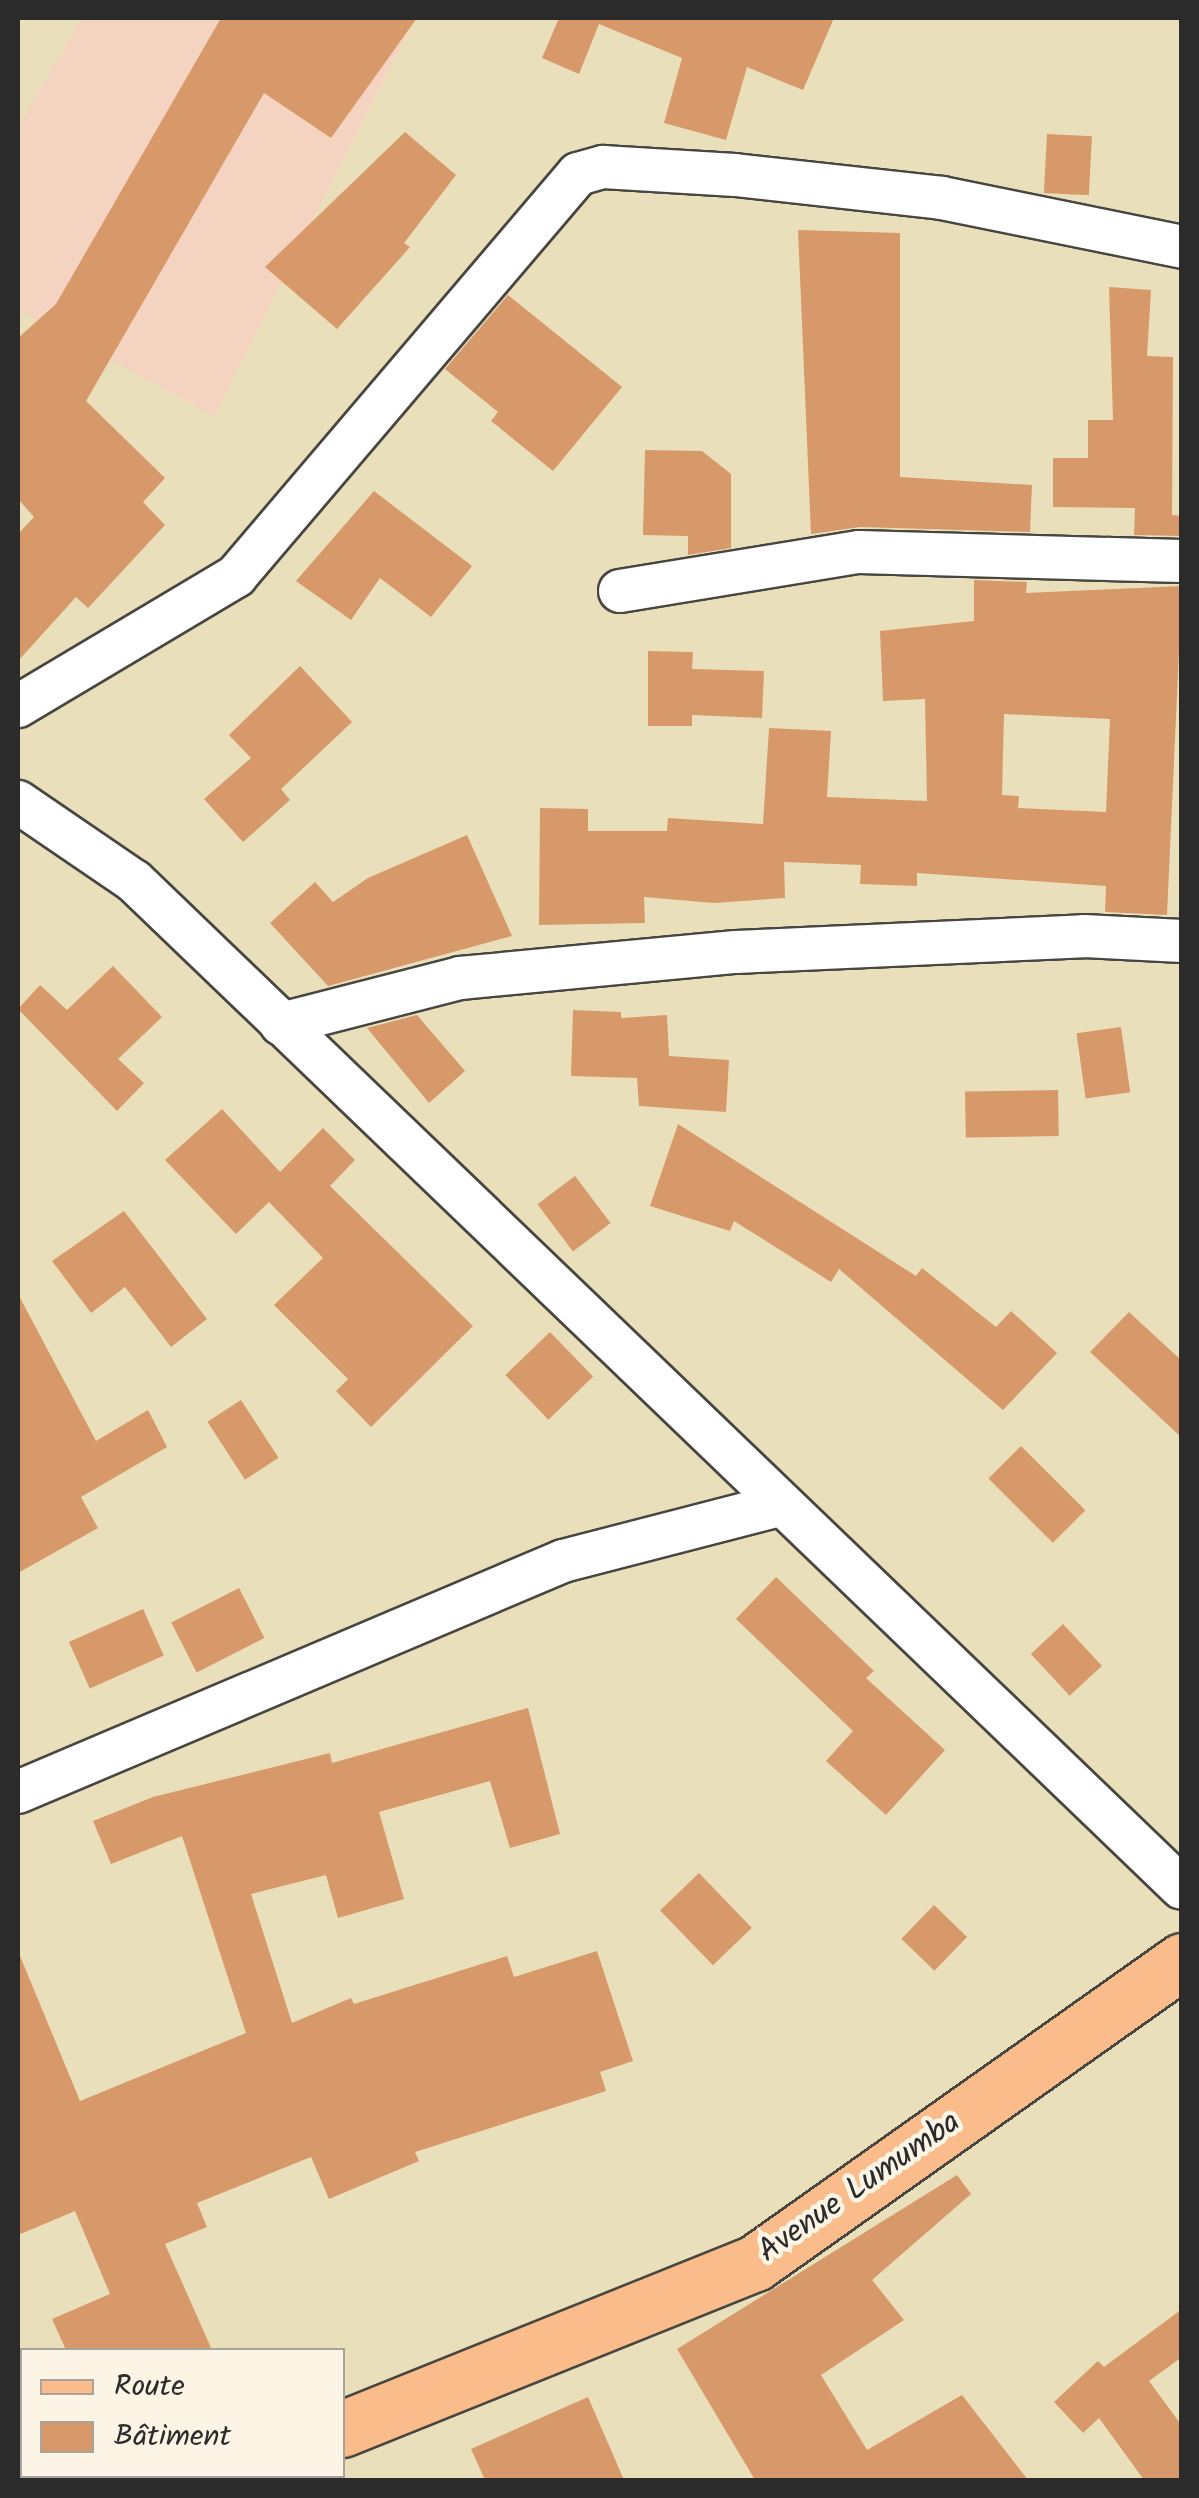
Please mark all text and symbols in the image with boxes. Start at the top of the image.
street label: Avenue Lumumba [751,2104,969,2272]
legend [20,2348,345,2478]
text: Route [114,2363,185,2411]
text: Bâtiment [114,2413,231,2461]

